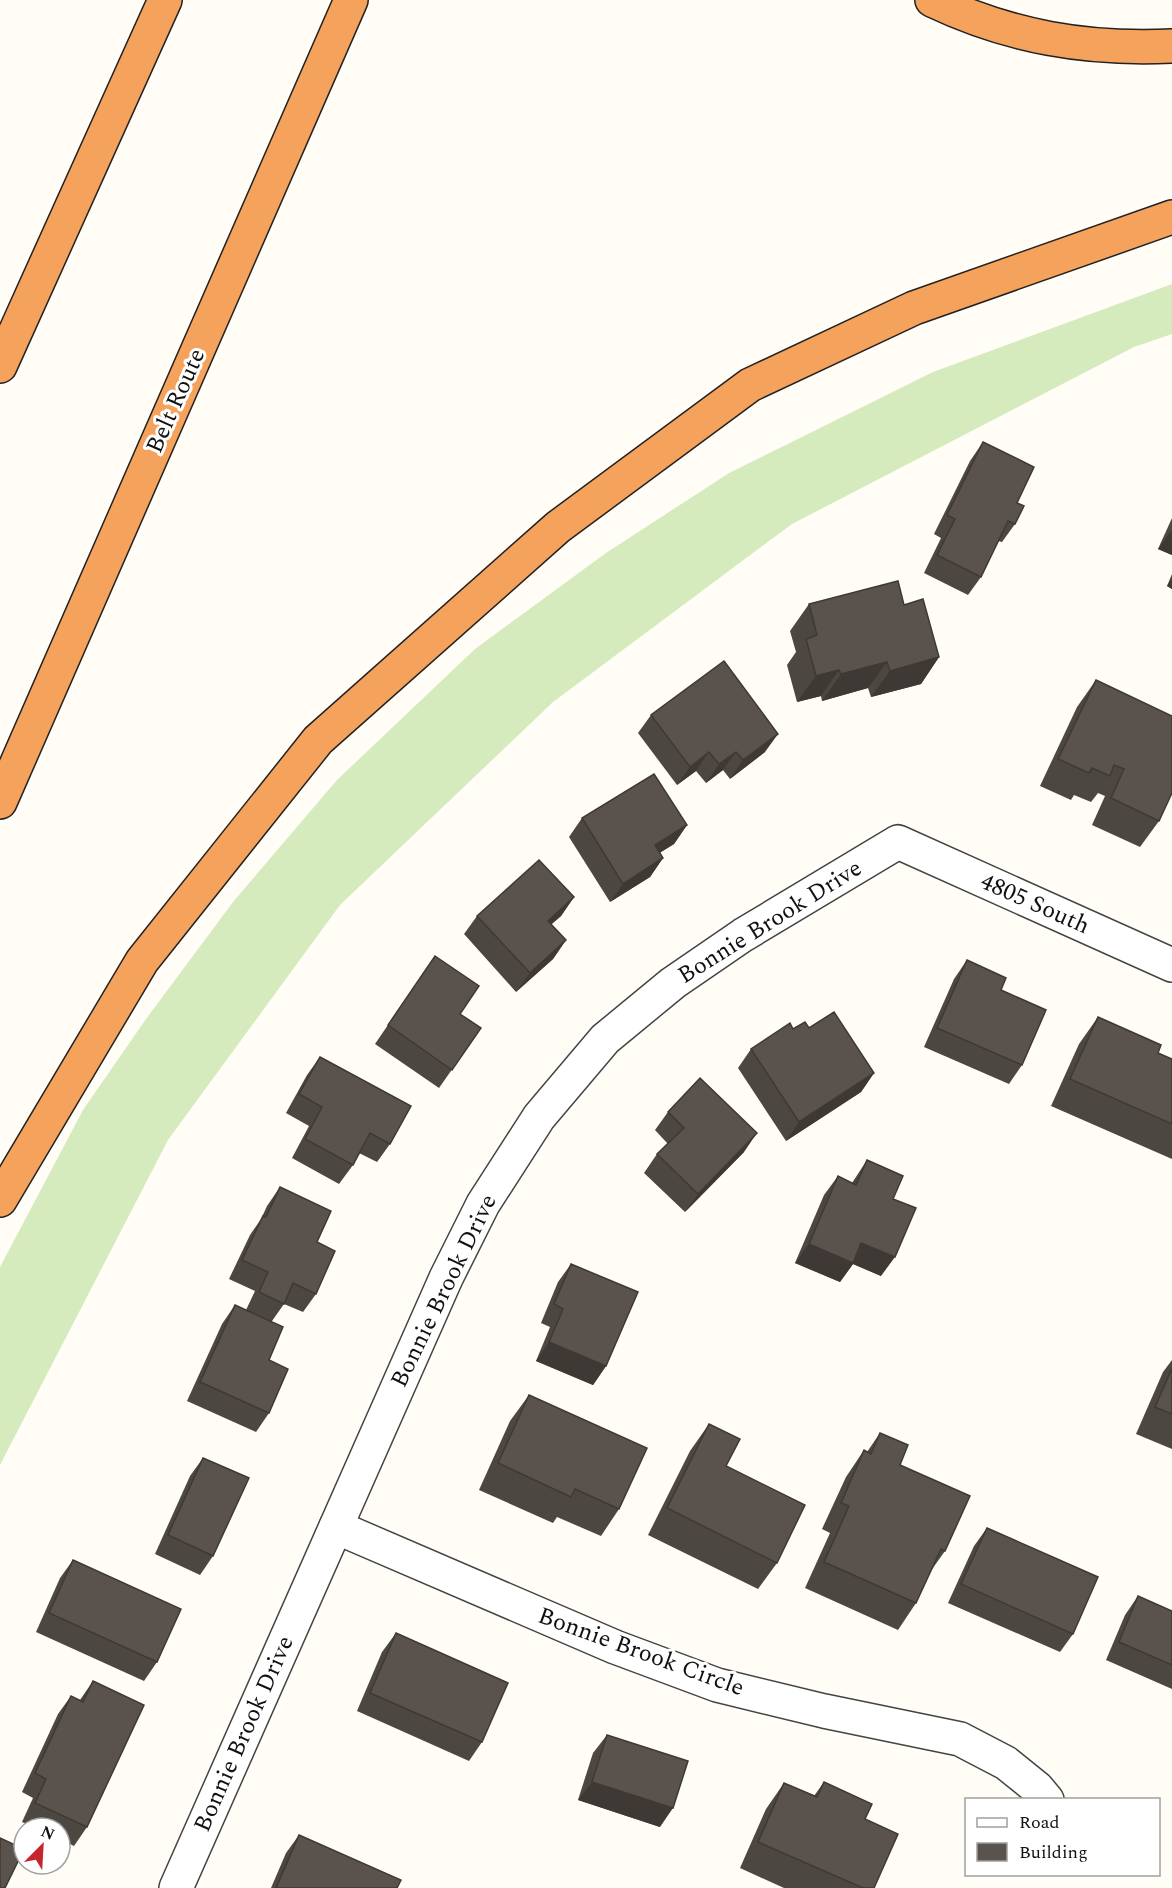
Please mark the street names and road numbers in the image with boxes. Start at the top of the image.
street label: Belt Route [137,343,215,459]
street label: Bonnie Brook Drive [671,851,869,993]
street label: 4805 South [975,864,1095,944]
street label: Bonnie Brook Drive [381,1188,507,1394]
street label: Bonnie Brook Circle [533,1598,749,1706]
street label: Bonnie Brook Drive [185,1630,303,1838]

